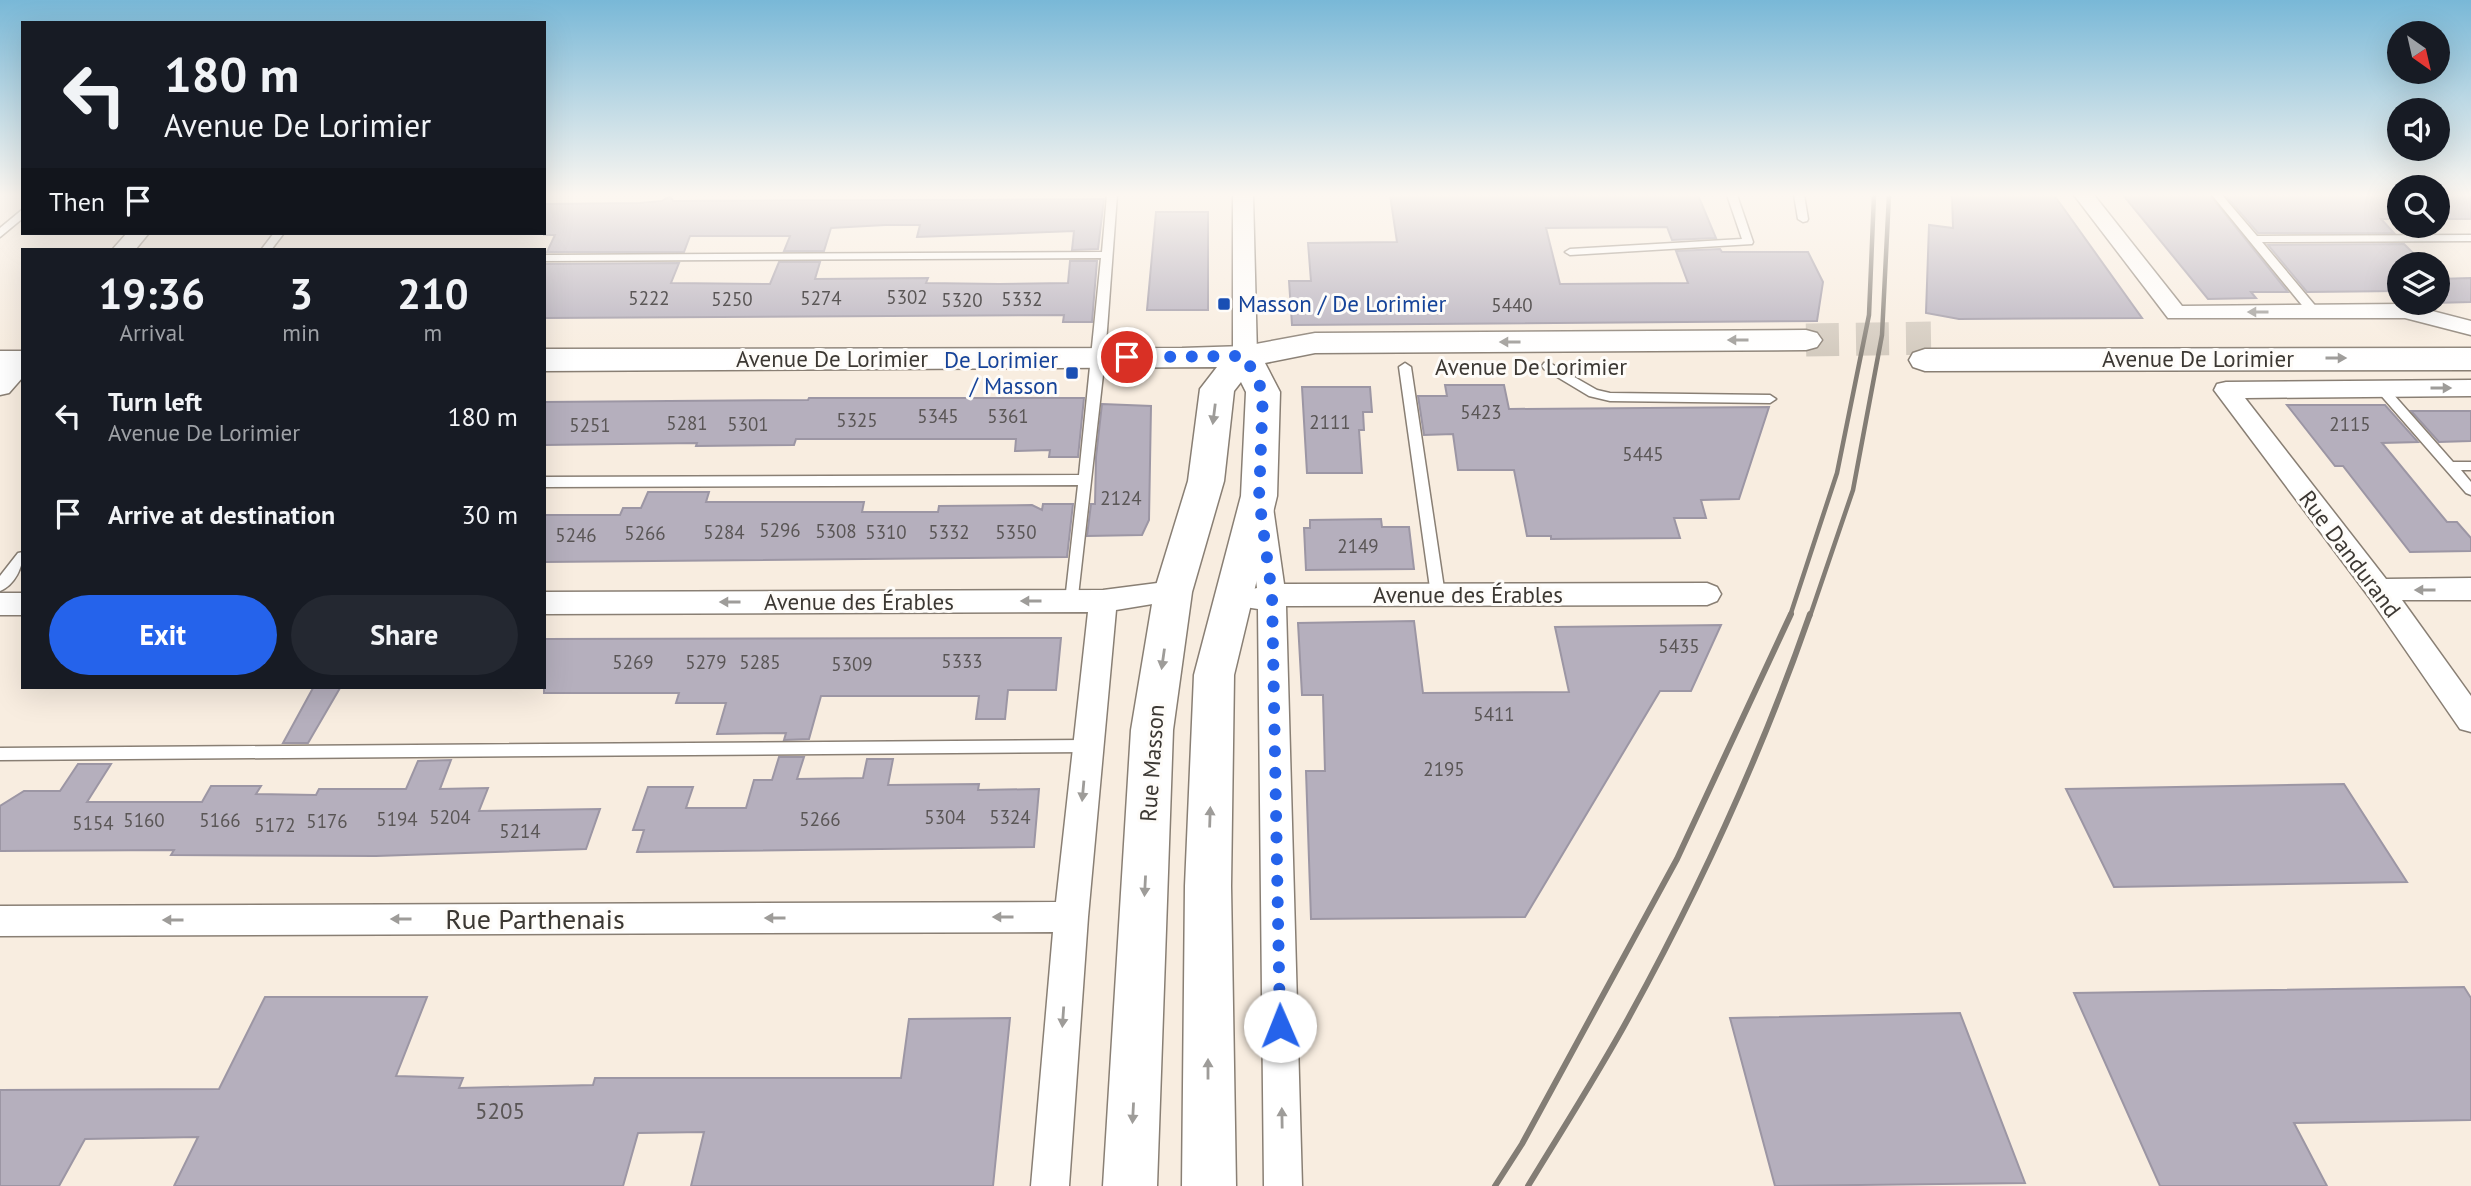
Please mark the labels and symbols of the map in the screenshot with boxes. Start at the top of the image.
north arrow [2387,21,2450,84]
house number: 5302 [886,285,928,309]
house number: 5222 [628,286,670,310]
house number: 5274 [800,286,842,310]
house number: 5250 [711,287,753,311]
house number: 5332 [1001,287,1043,311]
house number: 5320 [941,288,983,312]
place label: Masson / De Lorimier [1238,289,1447,318]
house number: 5440 [1491,293,1533,317]
marker: Masson / De Lorimier [1216,296,1232,312]
one-way arrow [2247,306,2269,318]
pin [1097,327,1157,387]
one-way arrow [1726,334,1748,346]
one-way arrow [1499,336,1521,348]
street label: Avenue De Lorimier [736,344,928,373]
street label: Avenue De Lorimier [2102,344,2294,373]
place label: De Lorimier / Masson [944,345,1058,400]
street label: Avenue De Lorimier [1435,352,1627,381]
one-way arrow [2325,352,2347,364]
marker: De Lorimier / Masson [1064,365,1080,381]
one-way arrow [2430,382,2452,394]
house number: 5423 [1460,400,1502,424]
one-way arrow [1208,403,1219,425]
house number: 5345 [917,404,959,428]
house number: 5361 [987,404,1029,428]
house number: 5325 [836,408,878,432]
house number: 2111 [1309,410,1351,434]
house number: 5281 [666,411,708,435]
house number: 5301 [727,412,769,436]
house number: 2115 [2329,412,2371,436]
house number: 5251 [569,413,611,437]
house number: 5445 [1622,442,1664,466]
street label: Rue Dandurand [2293,484,2408,623]
house number: 2124 [1100,486,1142,510]
house number: 5296 [759,518,801,542]
house number: 5308 [815,519,857,543]
house number: 5284 [703,520,745,544]
house number: 5310 [865,520,907,544]
house number: 5332 [928,520,970,544]
house number: 5350 [995,520,1037,544]
house number: 5266 [624,521,666,545]
house number: 5246 [555,523,597,547]
house number: 2149 [1337,534,1379,558]
street label: Avenue des Érables [1373,580,1563,609]
one-way arrow [2414,584,2436,595]
street label: Avenue des Érables [764,587,954,616]
one-way arrow [1020,595,1042,607]
one-way arrow [719,596,741,608]
house number: 5435 [1658,634,1700,658]
house number: 5333 [941,649,983,673]
one-way arrow [1157,649,1168,671]
house number: 5269 [612,650,654,674]
house number: 5279 [685,650,727,674]
house number: 5285 [739,650,781,674]
house number: 5309 [831,652,873,676]
house number: 5411 [1473,702,1515,726]
street label: Rue Masson [1133,703,1170,823]
house number: 2195 [1423,757,1465,781]
one-way arrow [1077,780,1088,802]
house number: 5204 [429,805,471,829]
house number: 5304 [924,805,966,829]
house number: 5324 [989,805,1031,829]
one-way arrow [1204,806,1216,828]
house number: 5194 [376,807,418,831]
house number: 5266 [799,807,841,831]
house number: 5160 [123,808,165,832]
house number: 5166 [199,808,241,832]
house number: 5176 [306,809,348,833]
house number: 5154 [72,811,114,835]
house number: 5172 [254,813,296,837]
house number: 5214 [499,819,541,843]
one-way arrow [1139,875,1150,897]
street label: Rue Parthenais [445,900,625,937]
one-way arrow [991,911,1013,923]
one-way arrow [764,912,786,924]
one-way arrow [389,913,411,925]
one-way arrow [162,914,184,926]
position arrow [1243,989,1317,1063]
one-way arrow [1057,1006,1068,1028]
one-way arrow [1203,1058,1214,1080]
house number: 5205 [475,1096,525,1125]
one-way arrow [1128,1102,1139,1124]
one-way arrow [1276,1107,1287,1129]

